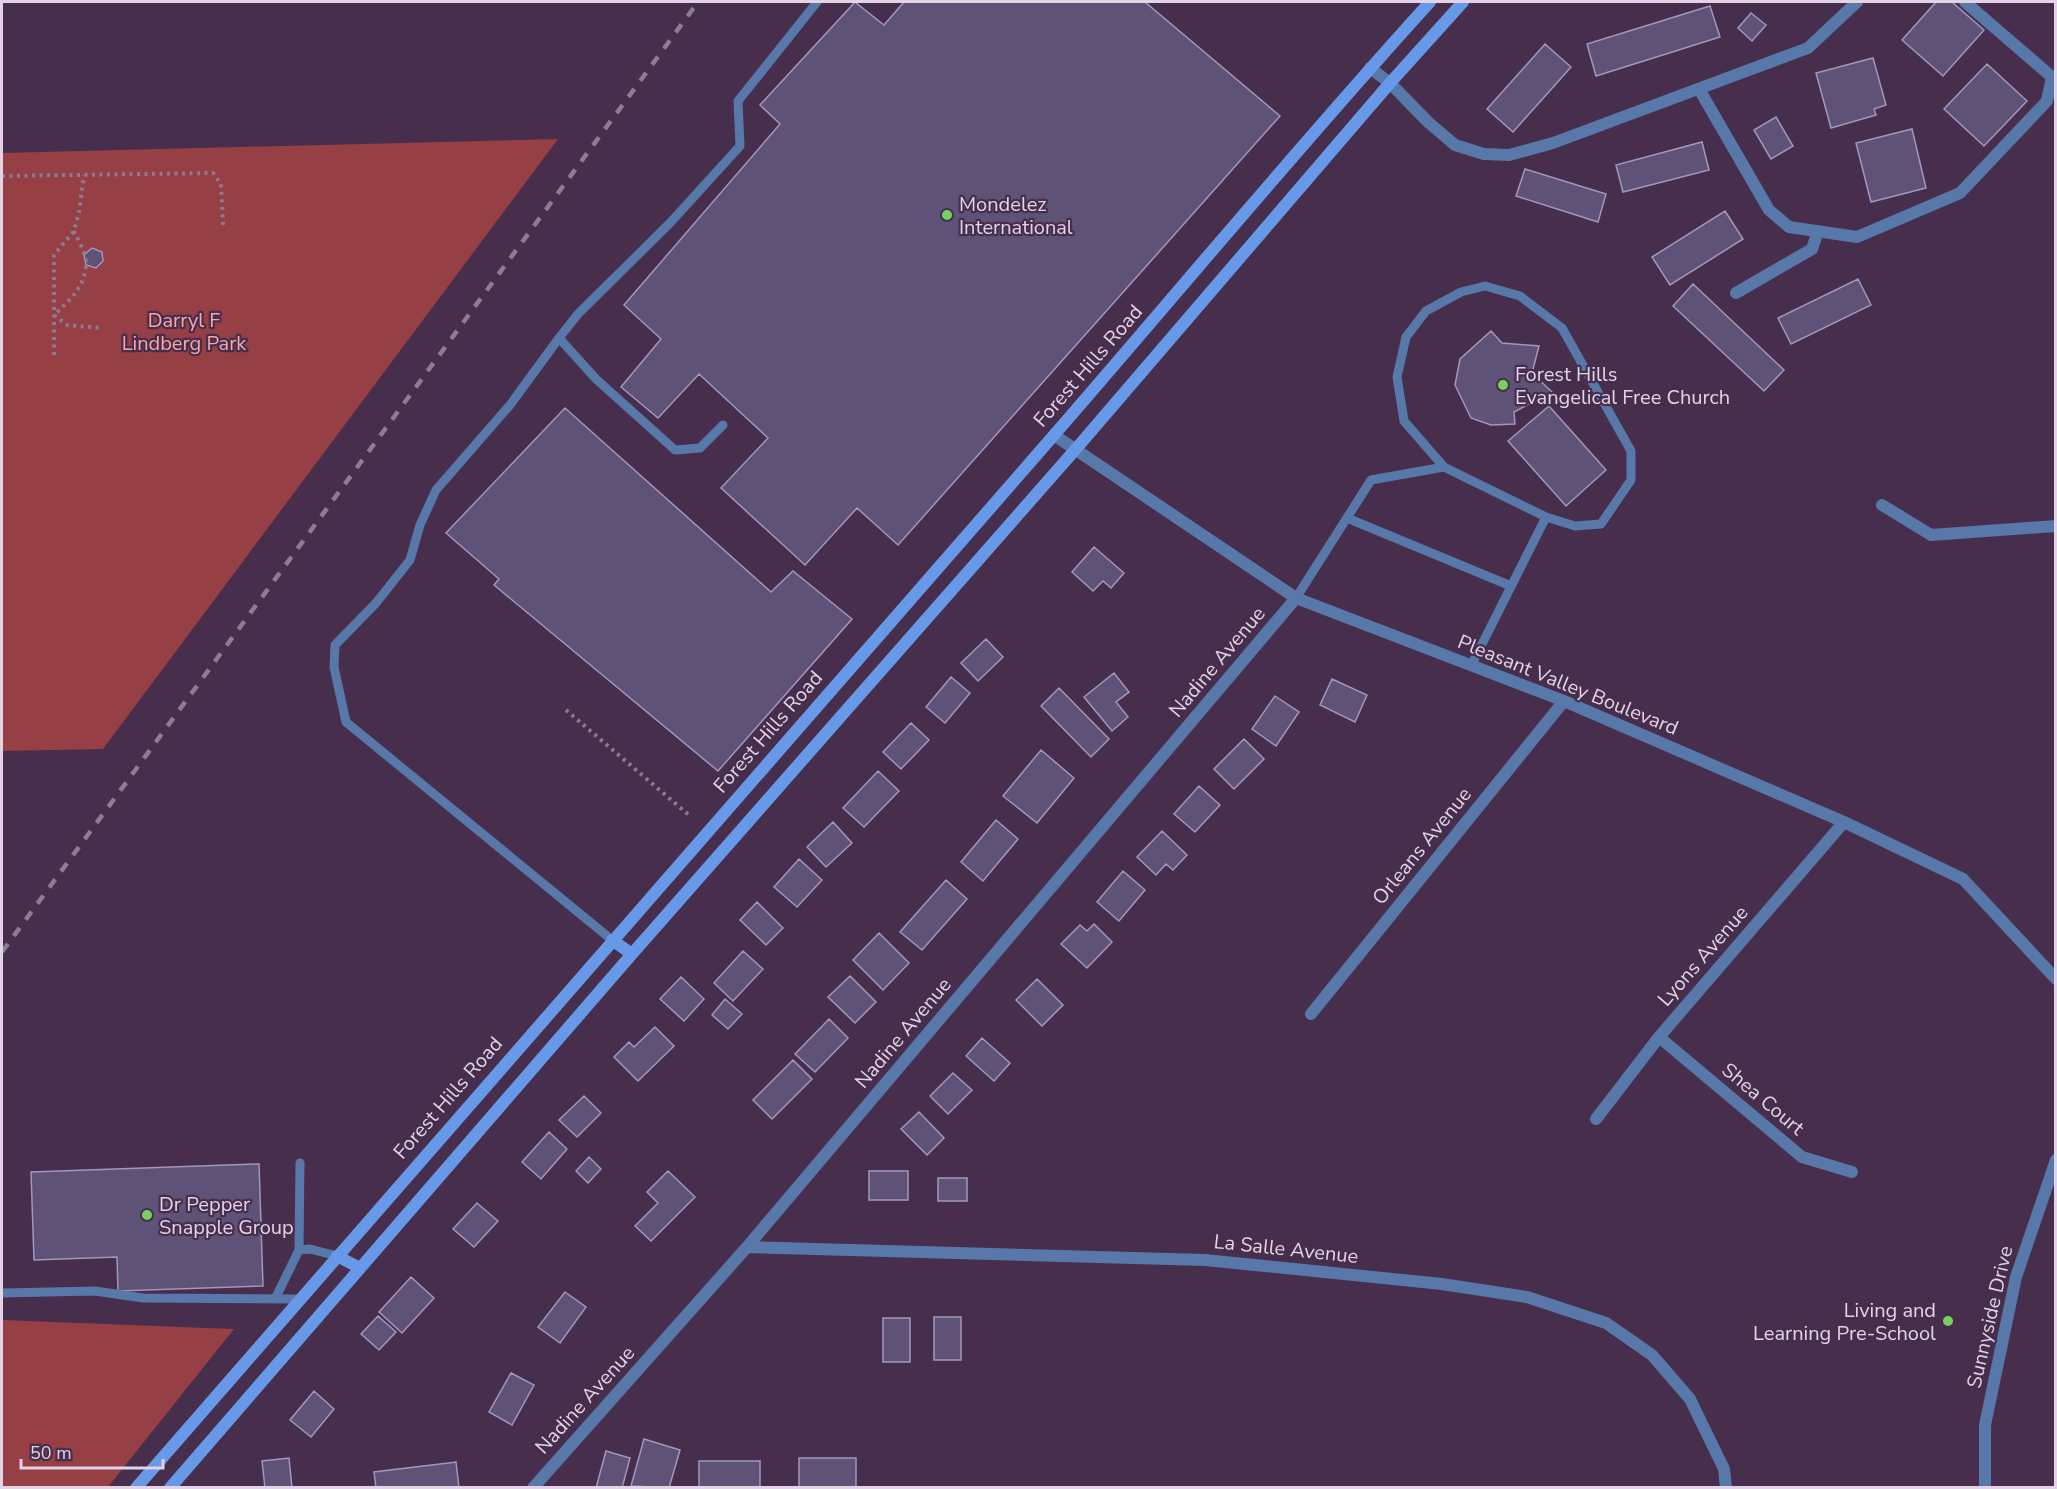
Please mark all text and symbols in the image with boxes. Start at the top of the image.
place label: Mondelez International [959,191,1073,241]
marker: Mondelez International [940,208,954,222]
street label: Forest Hills Road [1027,299,1149,433]
park label: Darryl F Lindberg Park [122,307,247,357]
place label: Forest Hills Evangelical Free Church [1515,361,1730,411]
marker: Forest Hills Evangelical Free Church [1496,378,1510,392]
street label: Nadine Avenue [1163,601,1271,723]
street label: Pleasant Valley Boulevard [1454,628,1682,742]
street label: Forest Hills Road [707,665,829,799]
street label: Orleans Avenue [1366,782,1478,910]
street label: Lyons Avenue [1652,900,1754,1012]
street label: Nadine Avenue [849,972,957,1094]
street label: Forest Hills Road [387,1031,509,1165]
street label: Shea Court [1716,1057,1811,1142]
place label: Dr Pepper Snapple Group [159,1191,294,1241]
marker: Dr Pepper Snapple Group [140,1208,154,1222]
street label: La Salle Avenue [1212,1228,1360,1270]
street label: Sunnyside Drive [1960,1243,2020,1391]
place label: Living and Learning Pre-School [1753,1297,1936,1347]
marker: Living and Learning Pre-School [1941,1314,1955,1328]
street label: Nadine Avenue [529,1340,641,1460]
scale bar [21,1432,164,1470]
text: 50 m [30,1441,72,1465]

